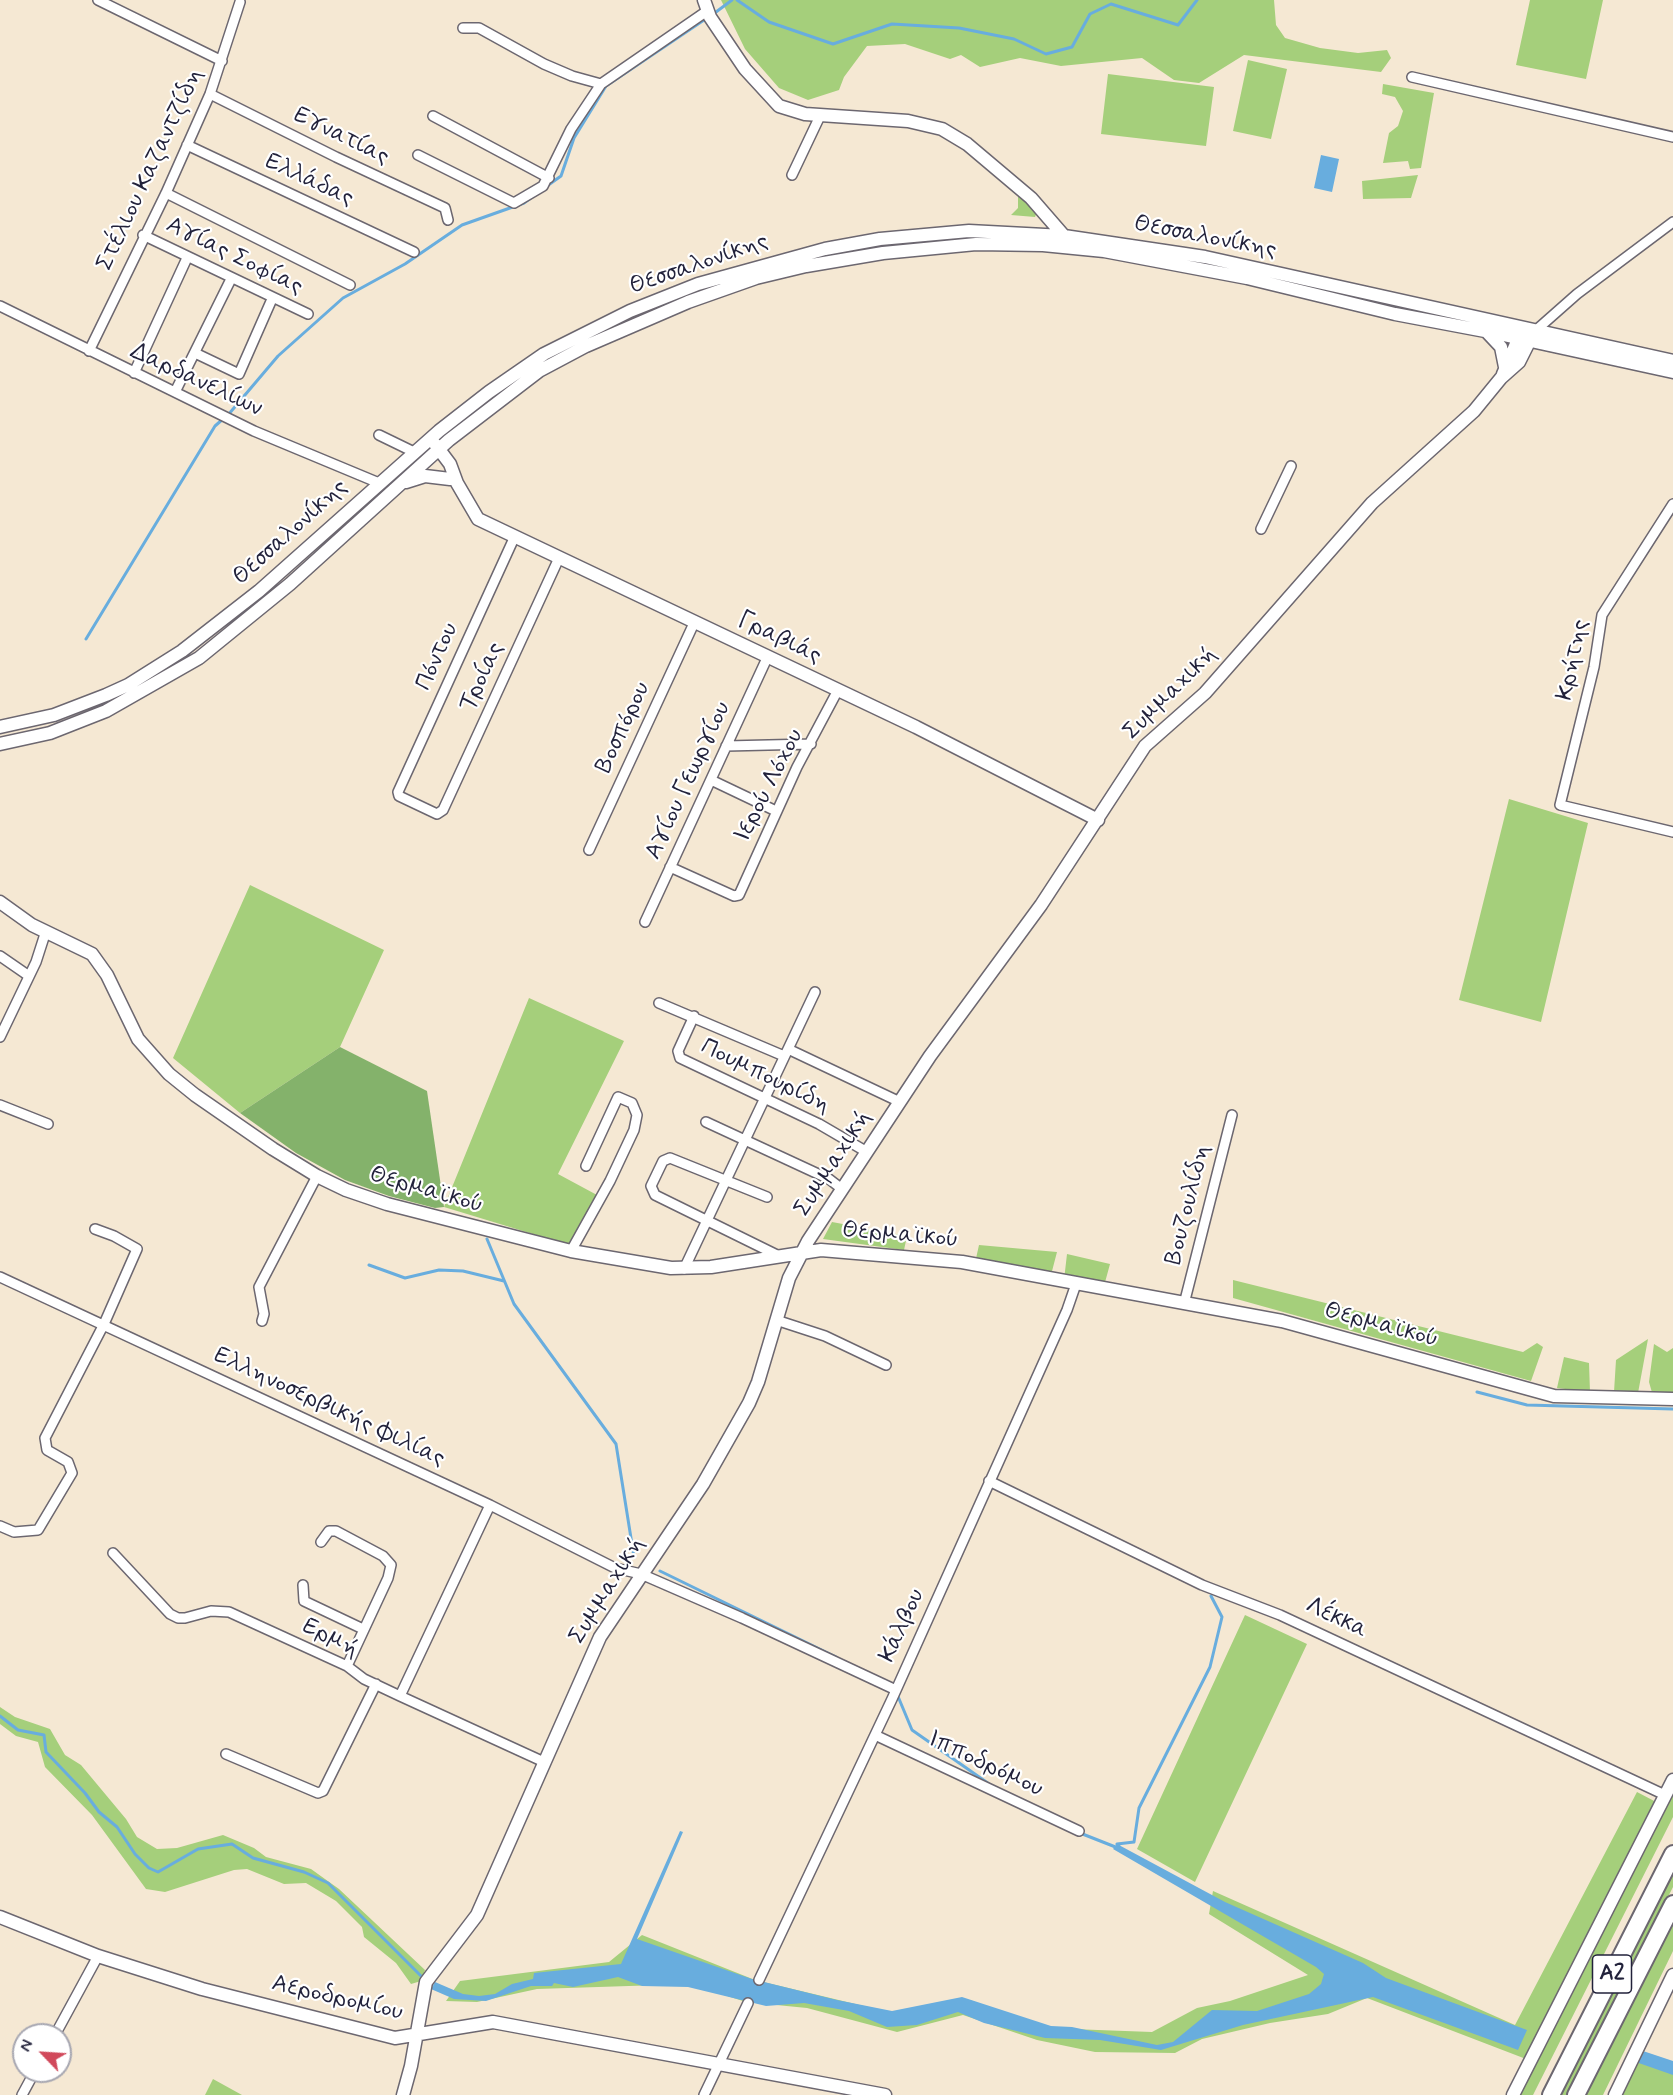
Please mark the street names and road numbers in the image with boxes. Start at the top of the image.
street label: Στέλιου Καζαντζίδη [91,64,211,276]
street label: Εγνατίας [289,102,393,172]
street label: Ελλάδας [260,148,358,214]
street label: Θεσσαλονίκης [1131,210,1279,266]
street label: Αγίας Σοφίας [161,211,307,303]
street label: Θεσσαλονίκης [626,228,772,302]
street label: Δαρδανελίων [125,338,267,424]
street label: Θεσσαλονίκης [228,474,354,592]
street label: Γραβιάς [732,606,826,672]
street label: Κρήτης [1551,617,1597,703]
street label: Πόντου [410,619,466,695]
street label: Τροίας [455,638,511,716]
street label: Συμμαχική [1118,641,1224,747]
street label: Βοσπόρου [590,678,658,778]
street label: Αγίου Γεωργίου [640,698,738,864]
street label: Ιερού Λόχου [729,725,811,847]
street label: Πουμπουρίδη [696,1033,834,1121]
street label: Συμμαχική [789,1105,879,1223]
street label: Βουζουλίδη [1160,1142,1218,1268]
street label: Θερμαϊκού [366,1161,486,1221]
street label: Θερμαϊκού [841,1217,959,1255]
street label: Θερμαϊκού [1321,1297,1441,1355]
street label: Ελληνοσερβικής Φιλίας [209,1342,449,1474]
street label: Συμμαχική [564,1532,652,1650]
street label: Κάλβου [874,1585,932,1667]
street label: Λέκκα [1300,1592,1372,1646]
street label: Ερμή [297,1613,363,1665]
street label: Ιπποδρόμου [923,1726,1047,1804]
road number: Α2 [1592,1955,1632,1993]
street label: Αεροδρομίου [269,1970,405,2028]

